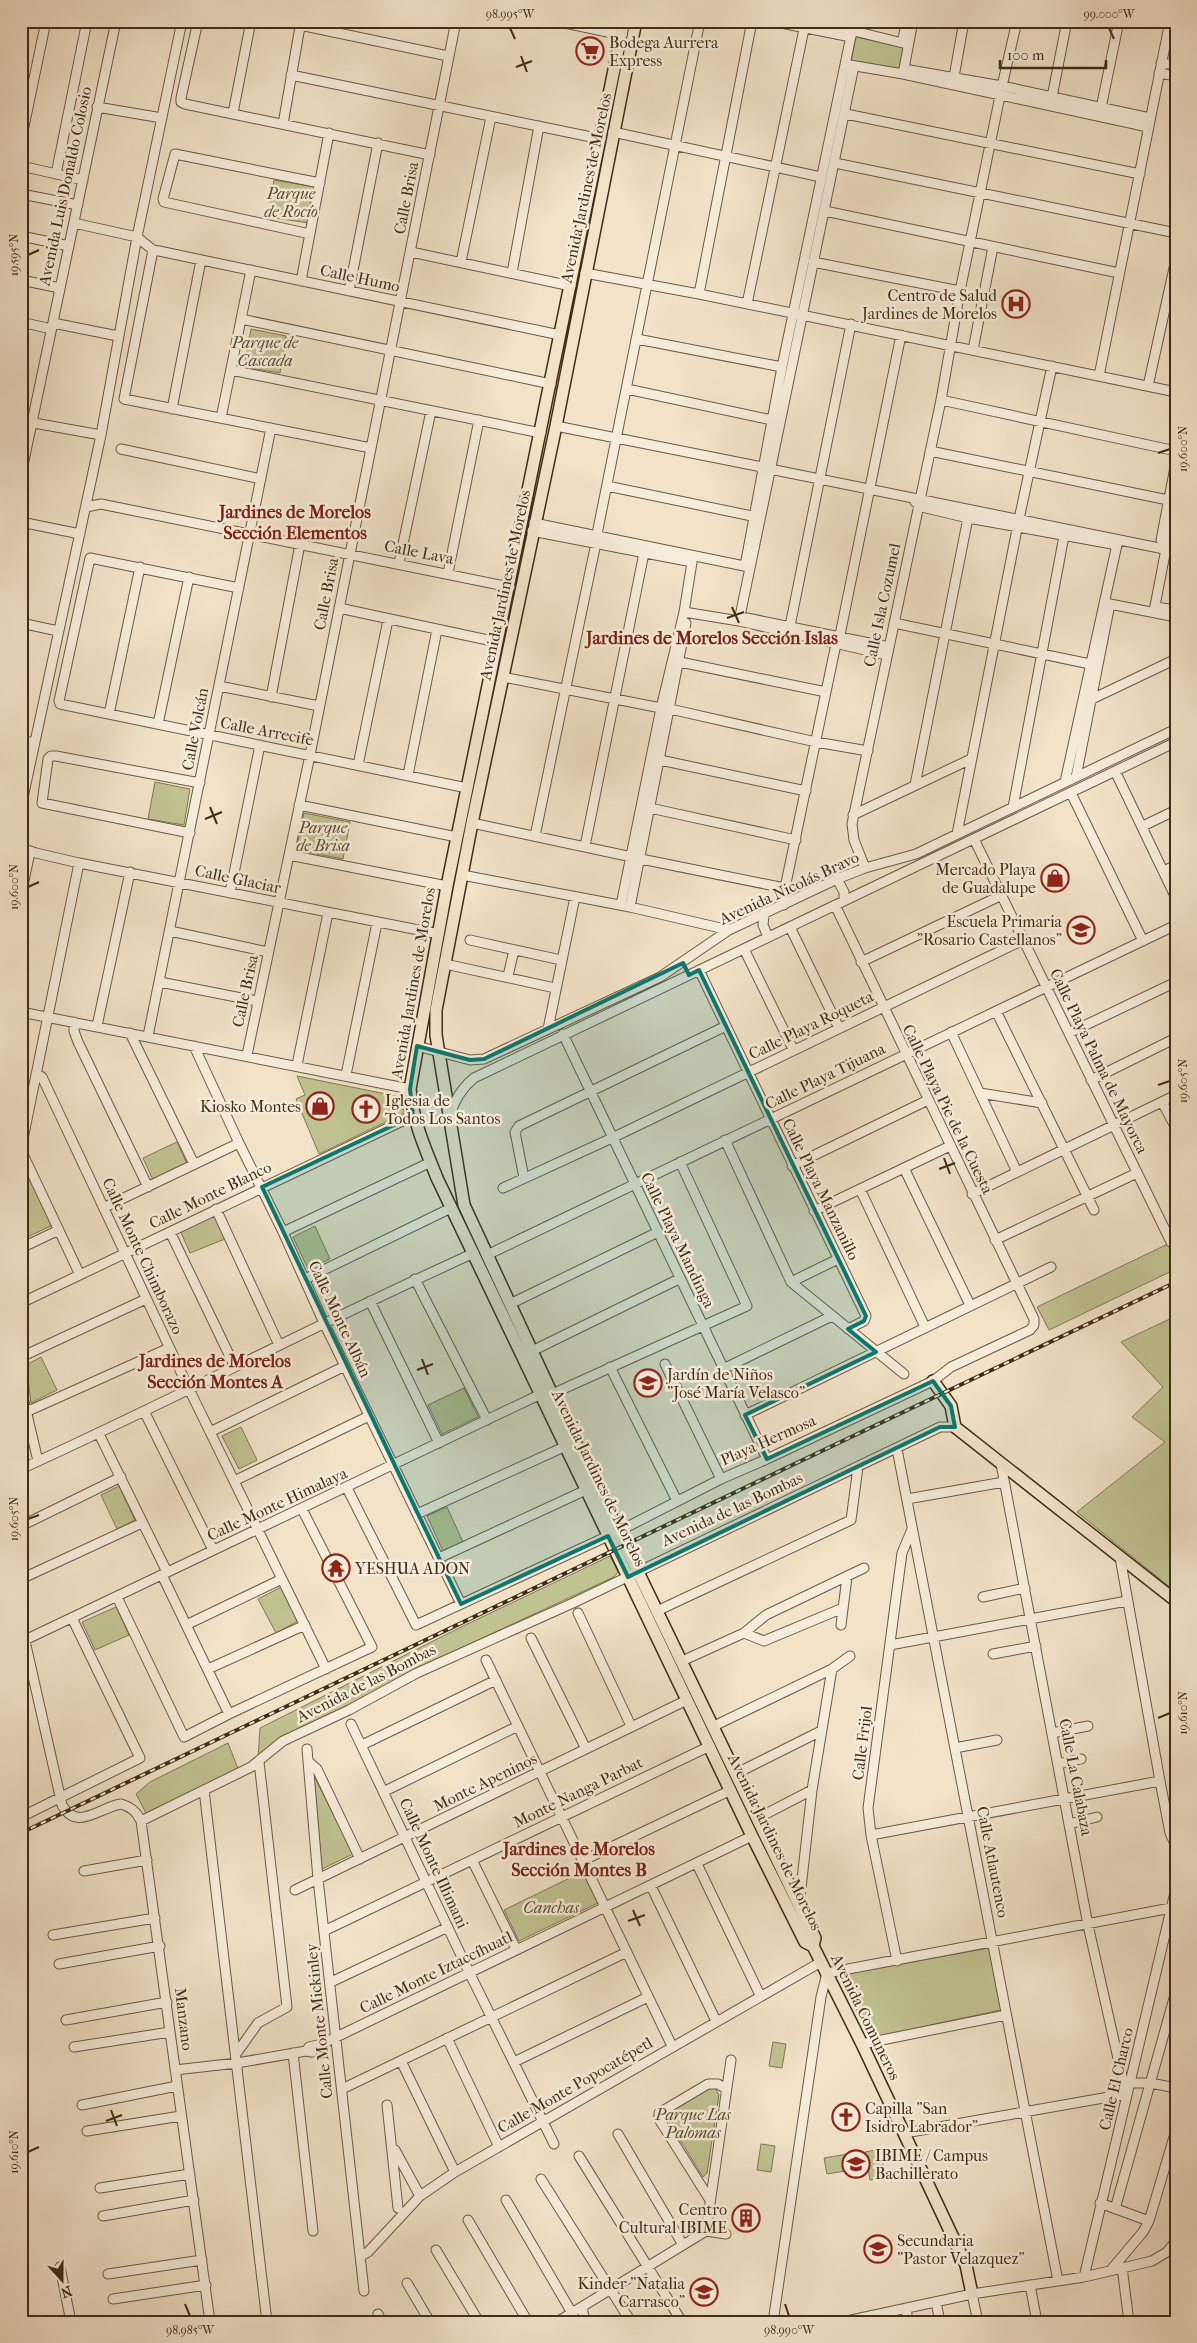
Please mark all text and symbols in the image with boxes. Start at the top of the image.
text: 98.995°W [486,7,535,21]
text: 99.000°W [1084,7,1136,21]
place label: Bodega Aurrera Express [609,33,719,70]
supermarket icon: Bodega Aurrera Express [575,36,605,66]
scale bar [1000,38,1106,70]
text: 100 m [1007,46,1045,64]
street label: Avenida Luis Donaldo Colosio [34,85,95,288]
street label: Avenida Jardines de Morelos [556,91,615,286]
street label: Calle Brisa [390,160,422,236]
park label: Parque de Rocío [264,184,318,221]
text: 19.595°N [7,234,21,276]
street label: Calle Humo [318,260,402,296]
place label: Centro de Salud Jardines de Morelos [860,286,997,323]
hospital icon: Centro de Salud Jardines de Morelos [1001,289,1031,319]
park label: Parque de Cascada [231,333,299,370]
text: 19.600°N [1176,426,1190,472]
street label: Avenida Jardines de Morelos [475,488,534,683]
district label: Jardines de Morelos Sección Elementos [217,502,371,544]
street label: Calle Lava [383,536,456,568]
street label: Calle Isla Cozumel [860,541,905,669]
street label: Calle Brisa [310,556,342,632]
district label: Jardines de Morelos Sección Islas [584,628,838,649]
street label: Calle Volcán [178,685,212,772]
street label: Calle Arrecife [219,713,315,749]
park label: Parque de Brisa [296,818,350,855]
street label: Avenida Nicolás Bravo [715,847,862,929]
place label: Mercado Playa de Guadalupe [935,860,1037,897]
street label: Calle Glaciar [193,861,283,897]
shop icon: Mercado Playa de Guadalupe [1040,863,1070,893]
text: 19.600°N [7,864,21,910]
street label: Avenida Jardines de Morelos [387,886,439,1081]
place label: Escuela Primaria "Rosario Castellanos" [917,912,1063,949]
school or university icon: Escuela Primaria "Rosario Castellanos" [1066,915,1096,945]
street label: Calle Brisa [228,952,262,1029]
street label: Calle Playa Palma de Mayorca [1046,965,1152,1157]
street label: Calle Playa Roqueta [746,986,877,1063]
street label: Calle Playa Pie de la Cuesta [899,1021,998,1197]
street label: Calle Playa Tijuana [762,1038,889,1113]
text: 19.605°N [1176,1059,1190,1103]
shop icon: Kiosko Montes [305,1091,335,1121]
place label: Iglesia de Todos Los Santos [385,1091,500,1128]
church icon: Iglesia de Todos Los Santos [351,1094,381,1124]
place label: Kiosko Montes [200,1097,301,1116]
street label: Calle Playa Manzanillo [778,1115,864,1263]
street label: Calle Monte Blanco [146,1157,274,1233]
street label: Calle Playa Mandinga [637,1169,719,1311]
street label: Calle Monte Chimborazo [98,1175,188,1337]
street label: Calle Monte Albán [305,1258,376,1381]
district label: Jardines de Morelos Sección Montes A [137,1351,291,1393]
place label: Jardín de Niños "José María Velasco" [665,1365,805,1402]
school or university icon: Jardín de Niños "José María Velasco" [633,1368,663,1398]
street label: Avenida Jardines de Morelos [547,1386,650,1569]
street label: Playa Hermosa [717,1410,819,1469]
street label: Calle Monte Himalaya [204,1463,351,1545]
street label: Avenida de las Bombas [657,1468,806,1551]
text: 19.605°N [7,1497,21,1541]
temple icon: YESHUA ADON [321,1553,351,1583]
place label: YESHUA ADON [354,1559,470,1578]
street label: Avenida de las Bombas [292,1640,439,1727]
text: 19.610°N [1176,1691,1190,1735]
street label: Calle Frijol [848,1704,876,1781]
street label: Calle La Calabaza [1055,1717,1097,1838]
street label: Monte Apeninos [430,1749,540,1815]
street label: Avenida Jardines de Morelos [723,1750,826,1933]
street label: Monte Nanga Parbat [510,1752,646,1832]
street label: Calle Monte Illimani [395,1795,473,1931]
street label: Calle Atlautenco [973,1805,1013,1919]
district label: Jardines de Morelos Sección Montes B [501,1839,655,1881]
park label: Canchas [523,1898,580,1917]
street label: Calle Monte Iztaccíhuatl [357,1926,516,2017]
street label: Calle Monte Mickinley [301,1942,337,2100]
street label: Avenida Comuneros [827,1950,905,2083]
street label: Manzano [171,1987,197,2051]
street label: Calle El Charco [1095,2026,1137,2132]
street label: Calle Monte Popocatépetl [494,2033,656,2137]
place label: Capilla "San Isidro Labrador" [865,2099,978,2136]
church icon: Capilla "San Isidro Labrador" [831,2102,861,2132]
park label: Parque Las Palomas [654,2105,732,2142]
text: 19.610°N [7,2130,21,2174]
place label: IBIME / Campus Bachillerato [875,2146,988,2183]
school or university icon: IBIME / Campus Bachillerato [841,2149,871,2179]
place label: Centro Cultural IBIME [619,2200,727,2237]
building icon: Centro Cultural IBIME [731,2203,761,2233]
place label: Secundaria "Pastor Velazquez" [897,2231,1025,2268]
school or university icon: Secundaria "Pastor Velazquez" [863,2234,893,2264]
north arrow [38,2256,88,2306]
place label: Kinder "Natalia Carrasco" [577,2274,686,2311]
school or university icon: Kinder "Natalia Carrasco" [689,2277,719,2307]
text: N [58,2282,74,2302]
text: 98.985°W [166,2323,215,2337]
text: 98.990°W [764,2323,815,2337]

